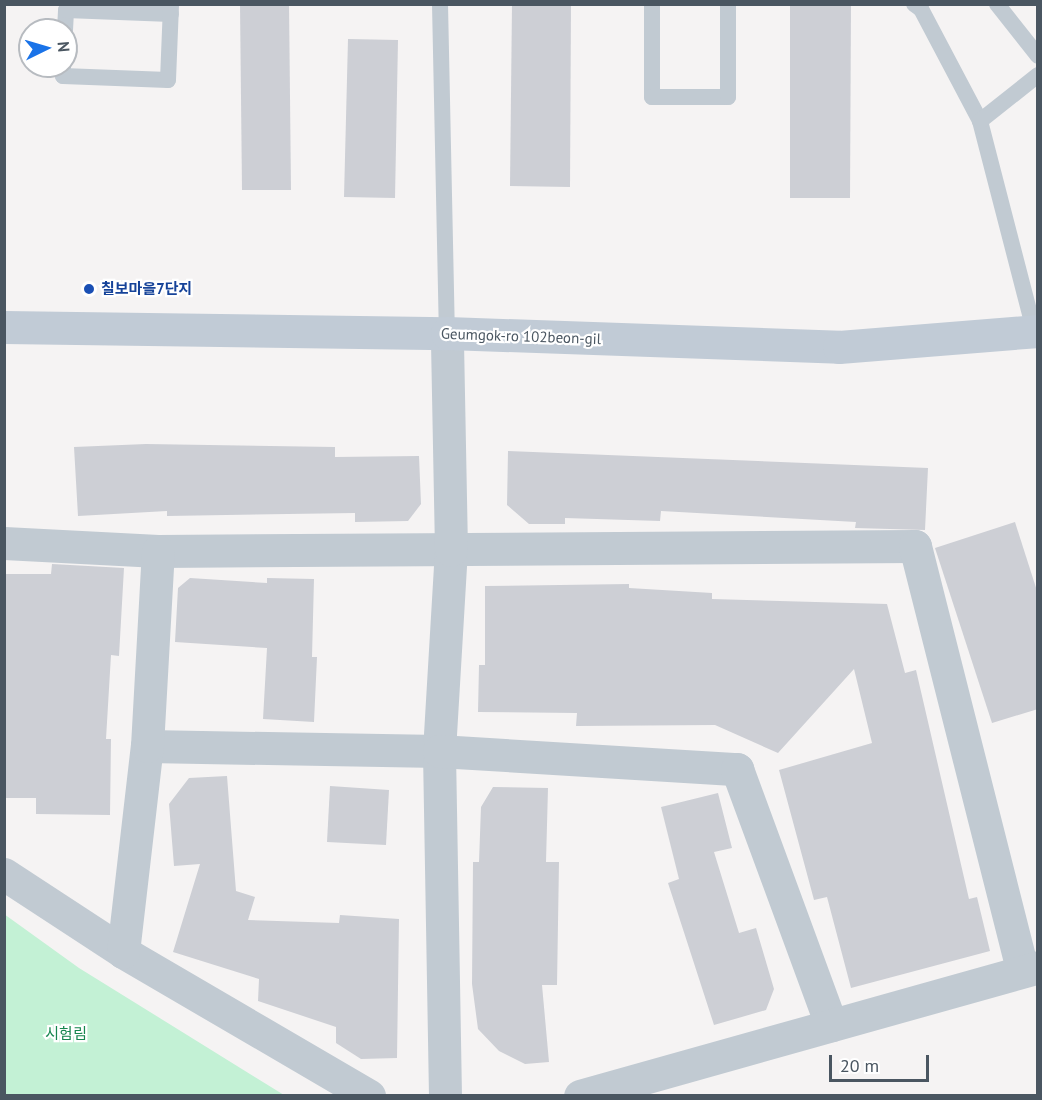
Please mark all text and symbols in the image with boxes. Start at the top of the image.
north arrow [18,18,78,78]
text: N [54,40,74,53]
place label: 칠보마을7단지 [101,280,192,298]
marker: 칠보마을7단지 [82,282,96,296]
street label: Geumgok-ro 102beon-gil [441,324,601,348]
park label: 시험림 [45,1025,87,1043]
scale bar [832,1043,932,1081]
text: 20 m [840,1054,879,1077]

